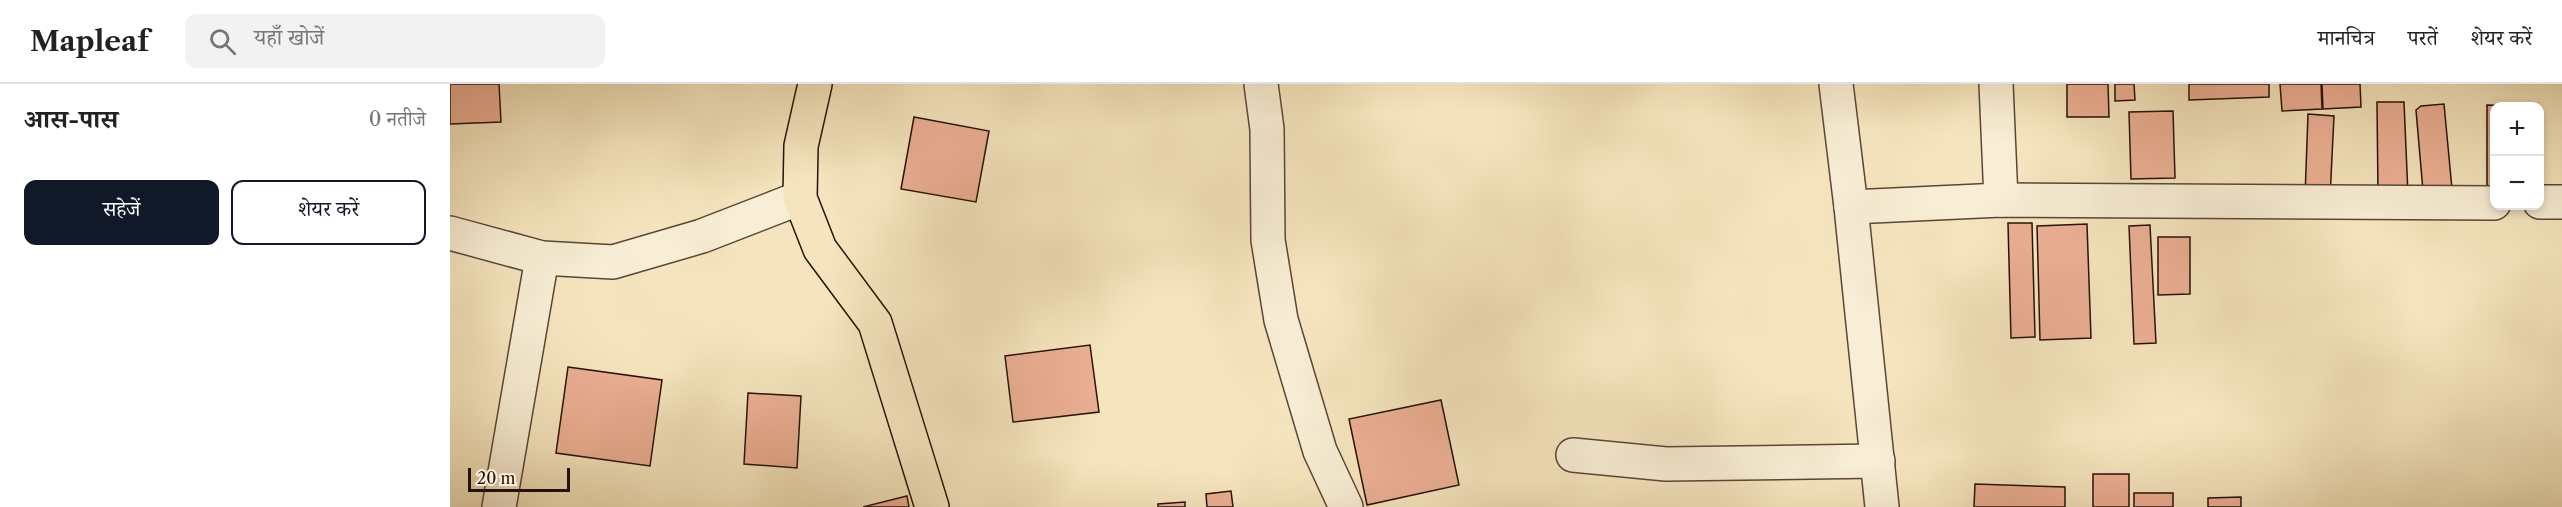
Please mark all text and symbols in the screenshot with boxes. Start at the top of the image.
search box [185,14,605,68]
text: Mapleaf [30,24,149,58]
text: यहाँ खोजें [254,24,324,51]
icon: search [206,25,239,58]
text: मानचित्र [2318,25,2375,50]
text: परतें [2408,25,2438,50]
text: शेयर करें [2471,25,2532,50]
map controls [2490,102,2544,210]
button: + [2490,102,2544,156]
text: आस-पास [24,103,118,135]
text: 0 नतीजे [369,107,426,131]
button: − [2490,156,2544,210]
button: सहेजें [24,180,219,245]
button: शेयर करें [231,180,426,245]
scale bar [468,465,570,492]
text: 20 m [477,468,516,488]

